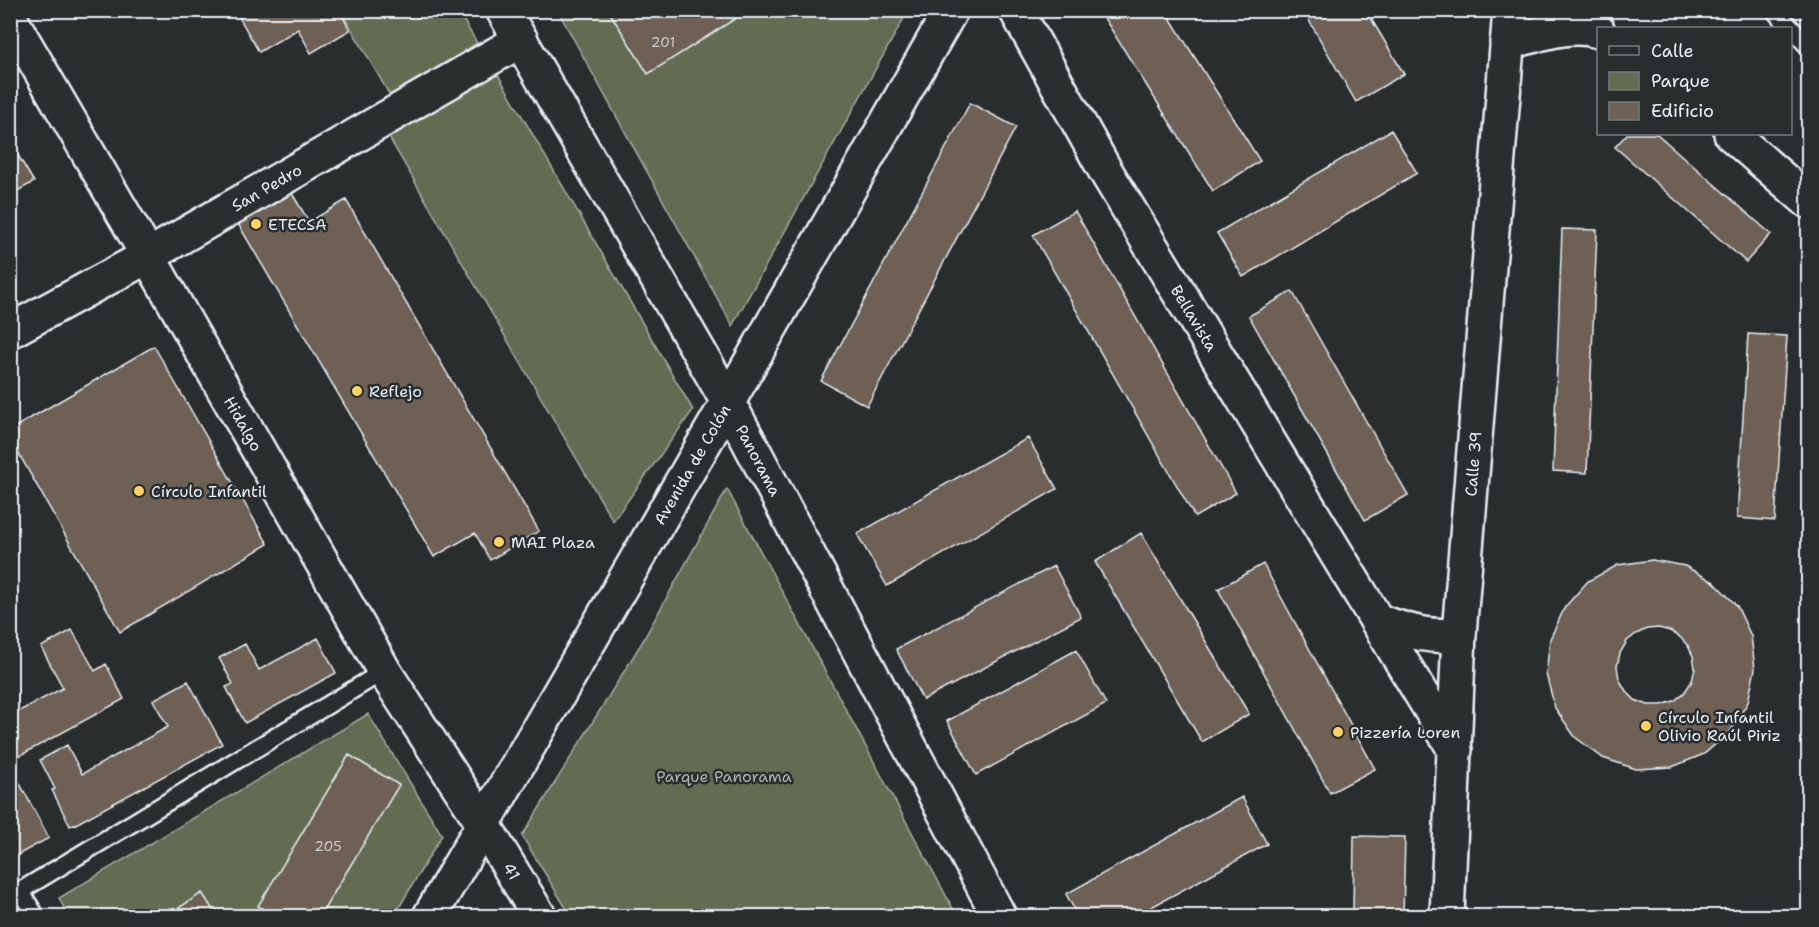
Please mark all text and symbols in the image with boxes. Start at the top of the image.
legend [1597,27,1792,135]
house number: 201 [651,33,675,51]
text: Calle [1651,39,1694,63]
text: Parque [1651,69,1710,93]
text: Edificio [1651,99,1714,123]
street label: San Pedro [228,159,306,216]
place label: ETECSA [268,214,327,235]
marker: ETECSA [249,217,263,231]
street label: Bellavista [1166,281,1222,355]
place label: Reflejo [369,381,422,402]
marker: Reflejo [350,384,364,398]
street label: Hidalgo [219,393,267,455]
street label: Avenida de Colón [649,400,735,529]
street label: Panorama [731,421,786,500]
street label: Calle 39 [1460,431,1487,497]
place label: Círculo Infantil [151,481,267,502]
marker: Círculo Infantil [132,484,146,498]
place label: MAI Plaza [511,532,595,553]
marker: MAI Plaza [492,535,506,549]
place label: Círculo Infantil Olivio Raúl Piriz [1658,707,1781,746]
marker: Círculo Infantil Olivio Raúl Piriz [1639,719,1653,733]
place label: Pizzería Loren [1350,722,1460,743]
marker: Pizzería Loren [1331,725,1345,739]
park label: Parque Panorama [656,766,792,787]
house number: 205 [314,837,342,855]
street label: 41 [498,859,525,884]

